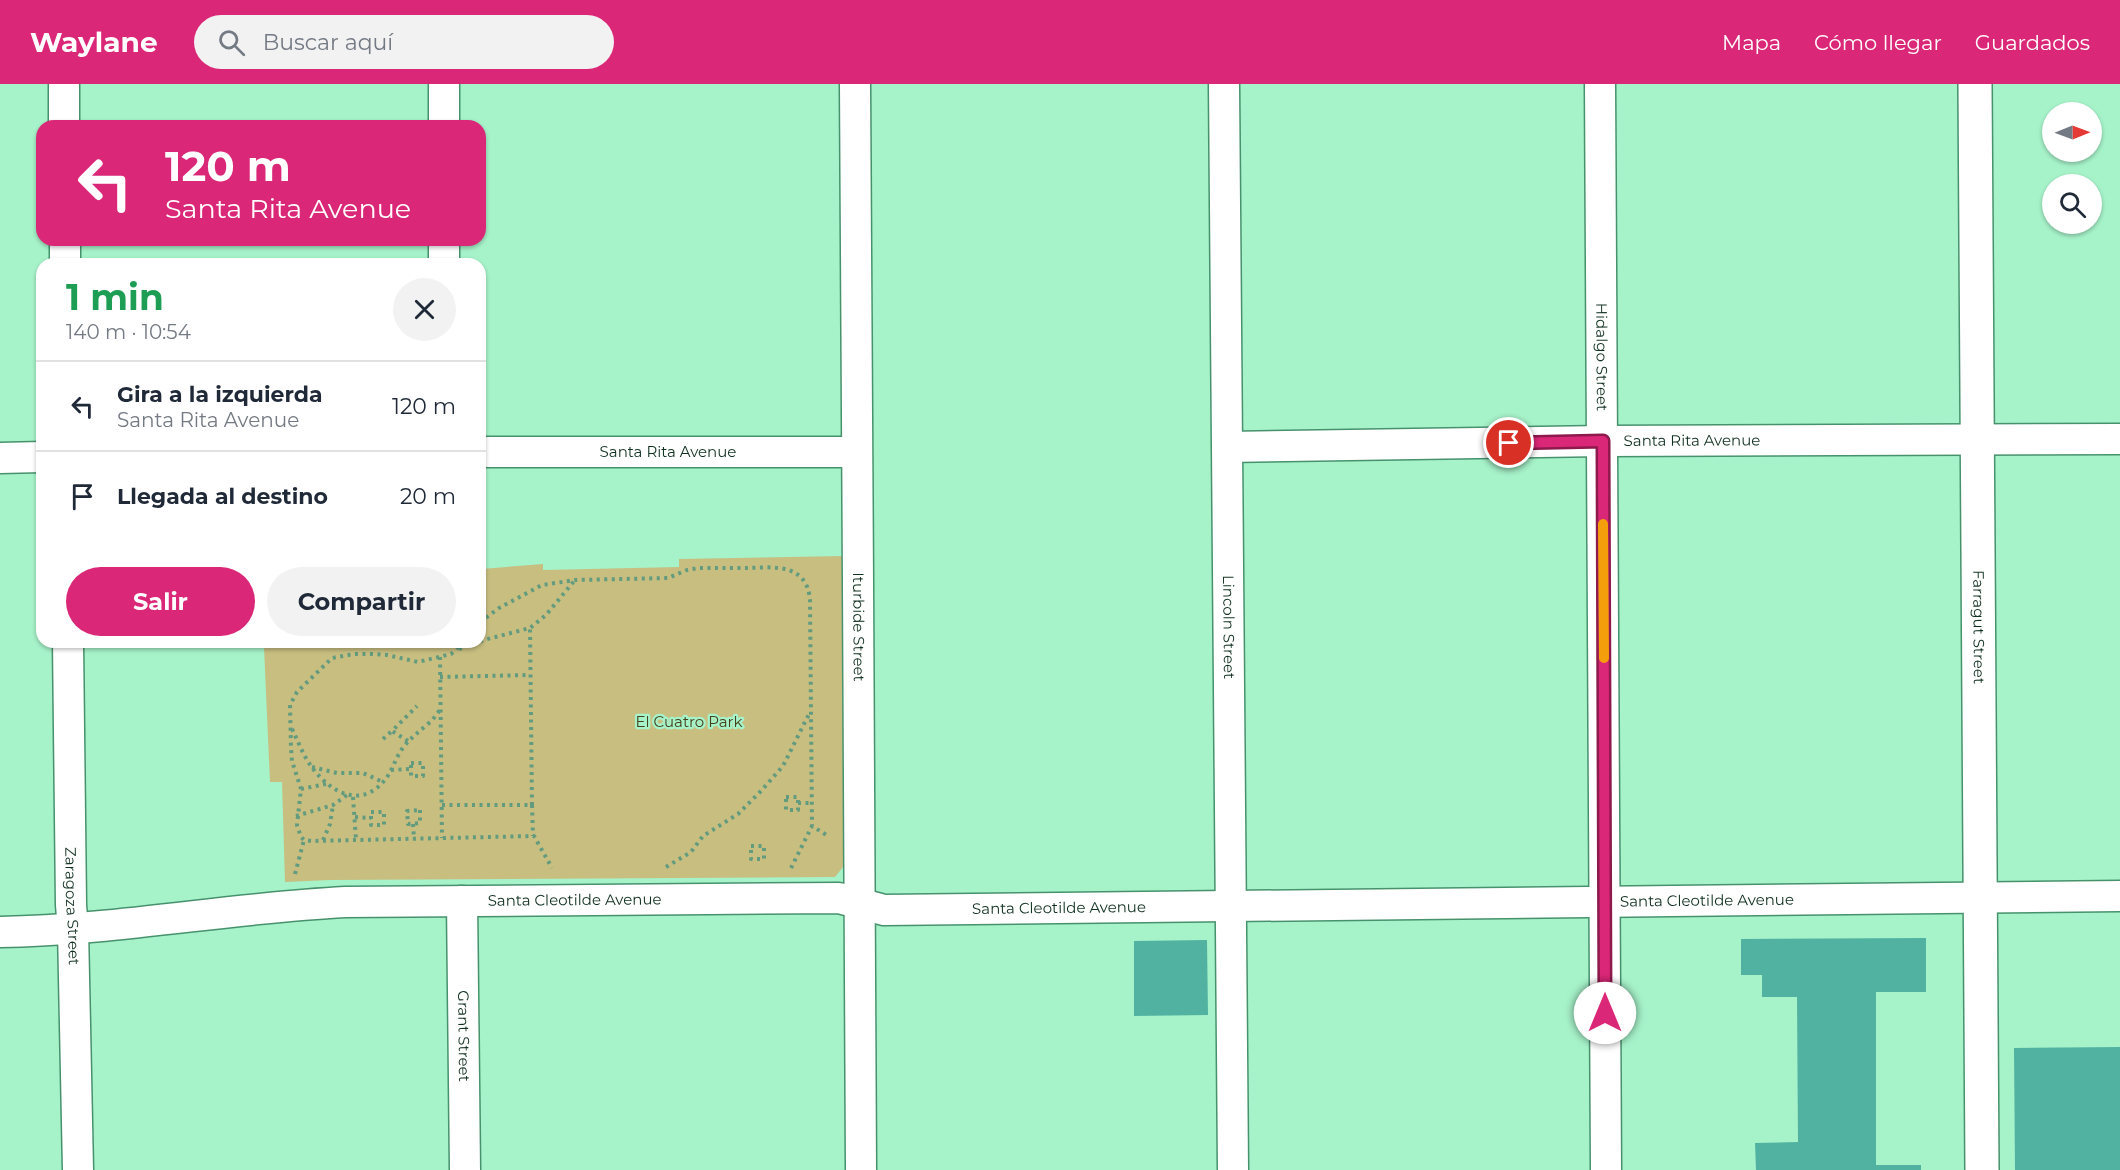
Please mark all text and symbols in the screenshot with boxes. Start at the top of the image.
search box [194,15,614,69]
text: Waylane [30,25,158,59]
icon: search [215,26,248,59]
text: Buscar aquí [263,29,393,56]
text: Mapa [1722,30,1781,55]
text: Cómo llegar [1814,30,1942,55]
text: Guardados [1975,30,2090,55]
north arrow [2042,102,2102,162]
map controls [2042,102,2102,234]
text: 120 m [165,140,291,192]
icon: left [66,144,144,222]
button: search [2042,174,2102,234]
text: Santa Rita Avenue [165,192,411,225]
text: 1 min [66,275,164,319]
button: close [393,278,456,341]
street label: Hidalgo Street [1592,303,1612,411]
text: 140 m · 10:54 [66,320,191,344]
text: Gira a la izquierda [117,381,323,408]
icon: left [66,390,99,423]
text: 120 m [392,393,456,420]
text: Santa Rita Avenue [117,408,299,432]
pin [1483,417,1534,468]
icon: arrive [1492,426,1525,459]
street label: Santa Rita Avenue [1623,430,1760,450]
street label: Santa Rita Avenue [600,442,736,461]
icon: arrive [66,480,99,513]
text: Llegada al destino [117,483,328,510]
text: 20 m [400,483,456,510]
button: Salir [66,567,255,636]
button: Compartir [267,567,456,636]
street label: Farragut Street [1969,570,1989,684]
street label: Iturbide Street [849,572,869,682]
street label: Lincoln Street [1219,575,1239,679]
park label: El Cuatro Park [636,712,742,731]
street label: Zaragoza Street [61,847,84,965]
street label: Santa Cleotilde Avenue [488,889,662,910]
street label: Santa Cleotilde Avenue [1620,890,1794,911]
street label: Santa Cleotilde Avenue [972,897,1146,918]
position arrow [1573,981,1637,1045]
street label: Grant Street [454,990,474,1082]

